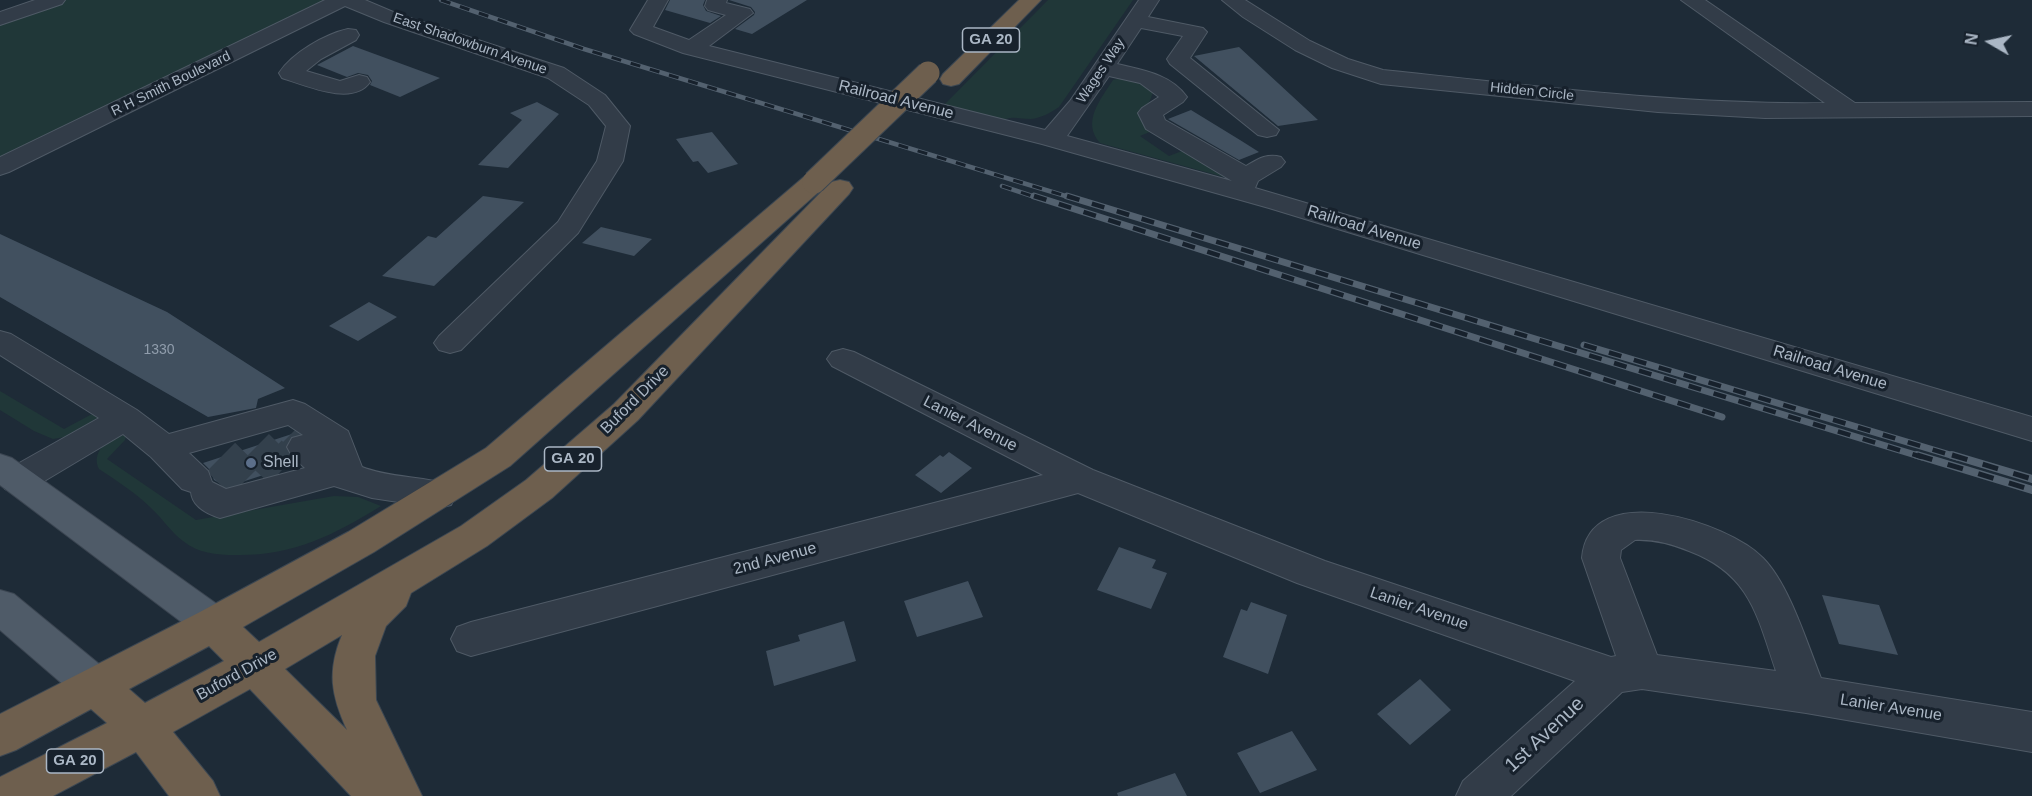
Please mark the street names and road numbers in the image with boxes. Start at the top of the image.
street label: East Shadowburn Avenue [391,10,549,78]
road number: GA 20 [962,28,1020,52]
street label: Wages Way [1073,35,1129,107]
street label: R H Smith Boulevard [109,48,233,120]
street label: Railroad Avenue [836,76,956,124]
street label: Hidden Circle [1489,79,1575,105]
street label: Railroad Avenue [1305,202,1423,254]
street label: Railroad Avenue [1771,342,1889,394]
street label: Buford Drive [597,362,673,438]
street label: Lanier Avenue [920,392,1020,456]
road number: GA 20 [544,447,602,471]
street label: 2nd Avenue [731,539,819,579]
street label: Lanier Avenue [1367,583,1471,635]
street label: Buford Drive [193,645,281,705]
street label: Lanier Avenue [1839,690,1943,726]
street label: 1st Avenue [1500,692,1590,778]
road number: GA 20 [46,749,104,773]

